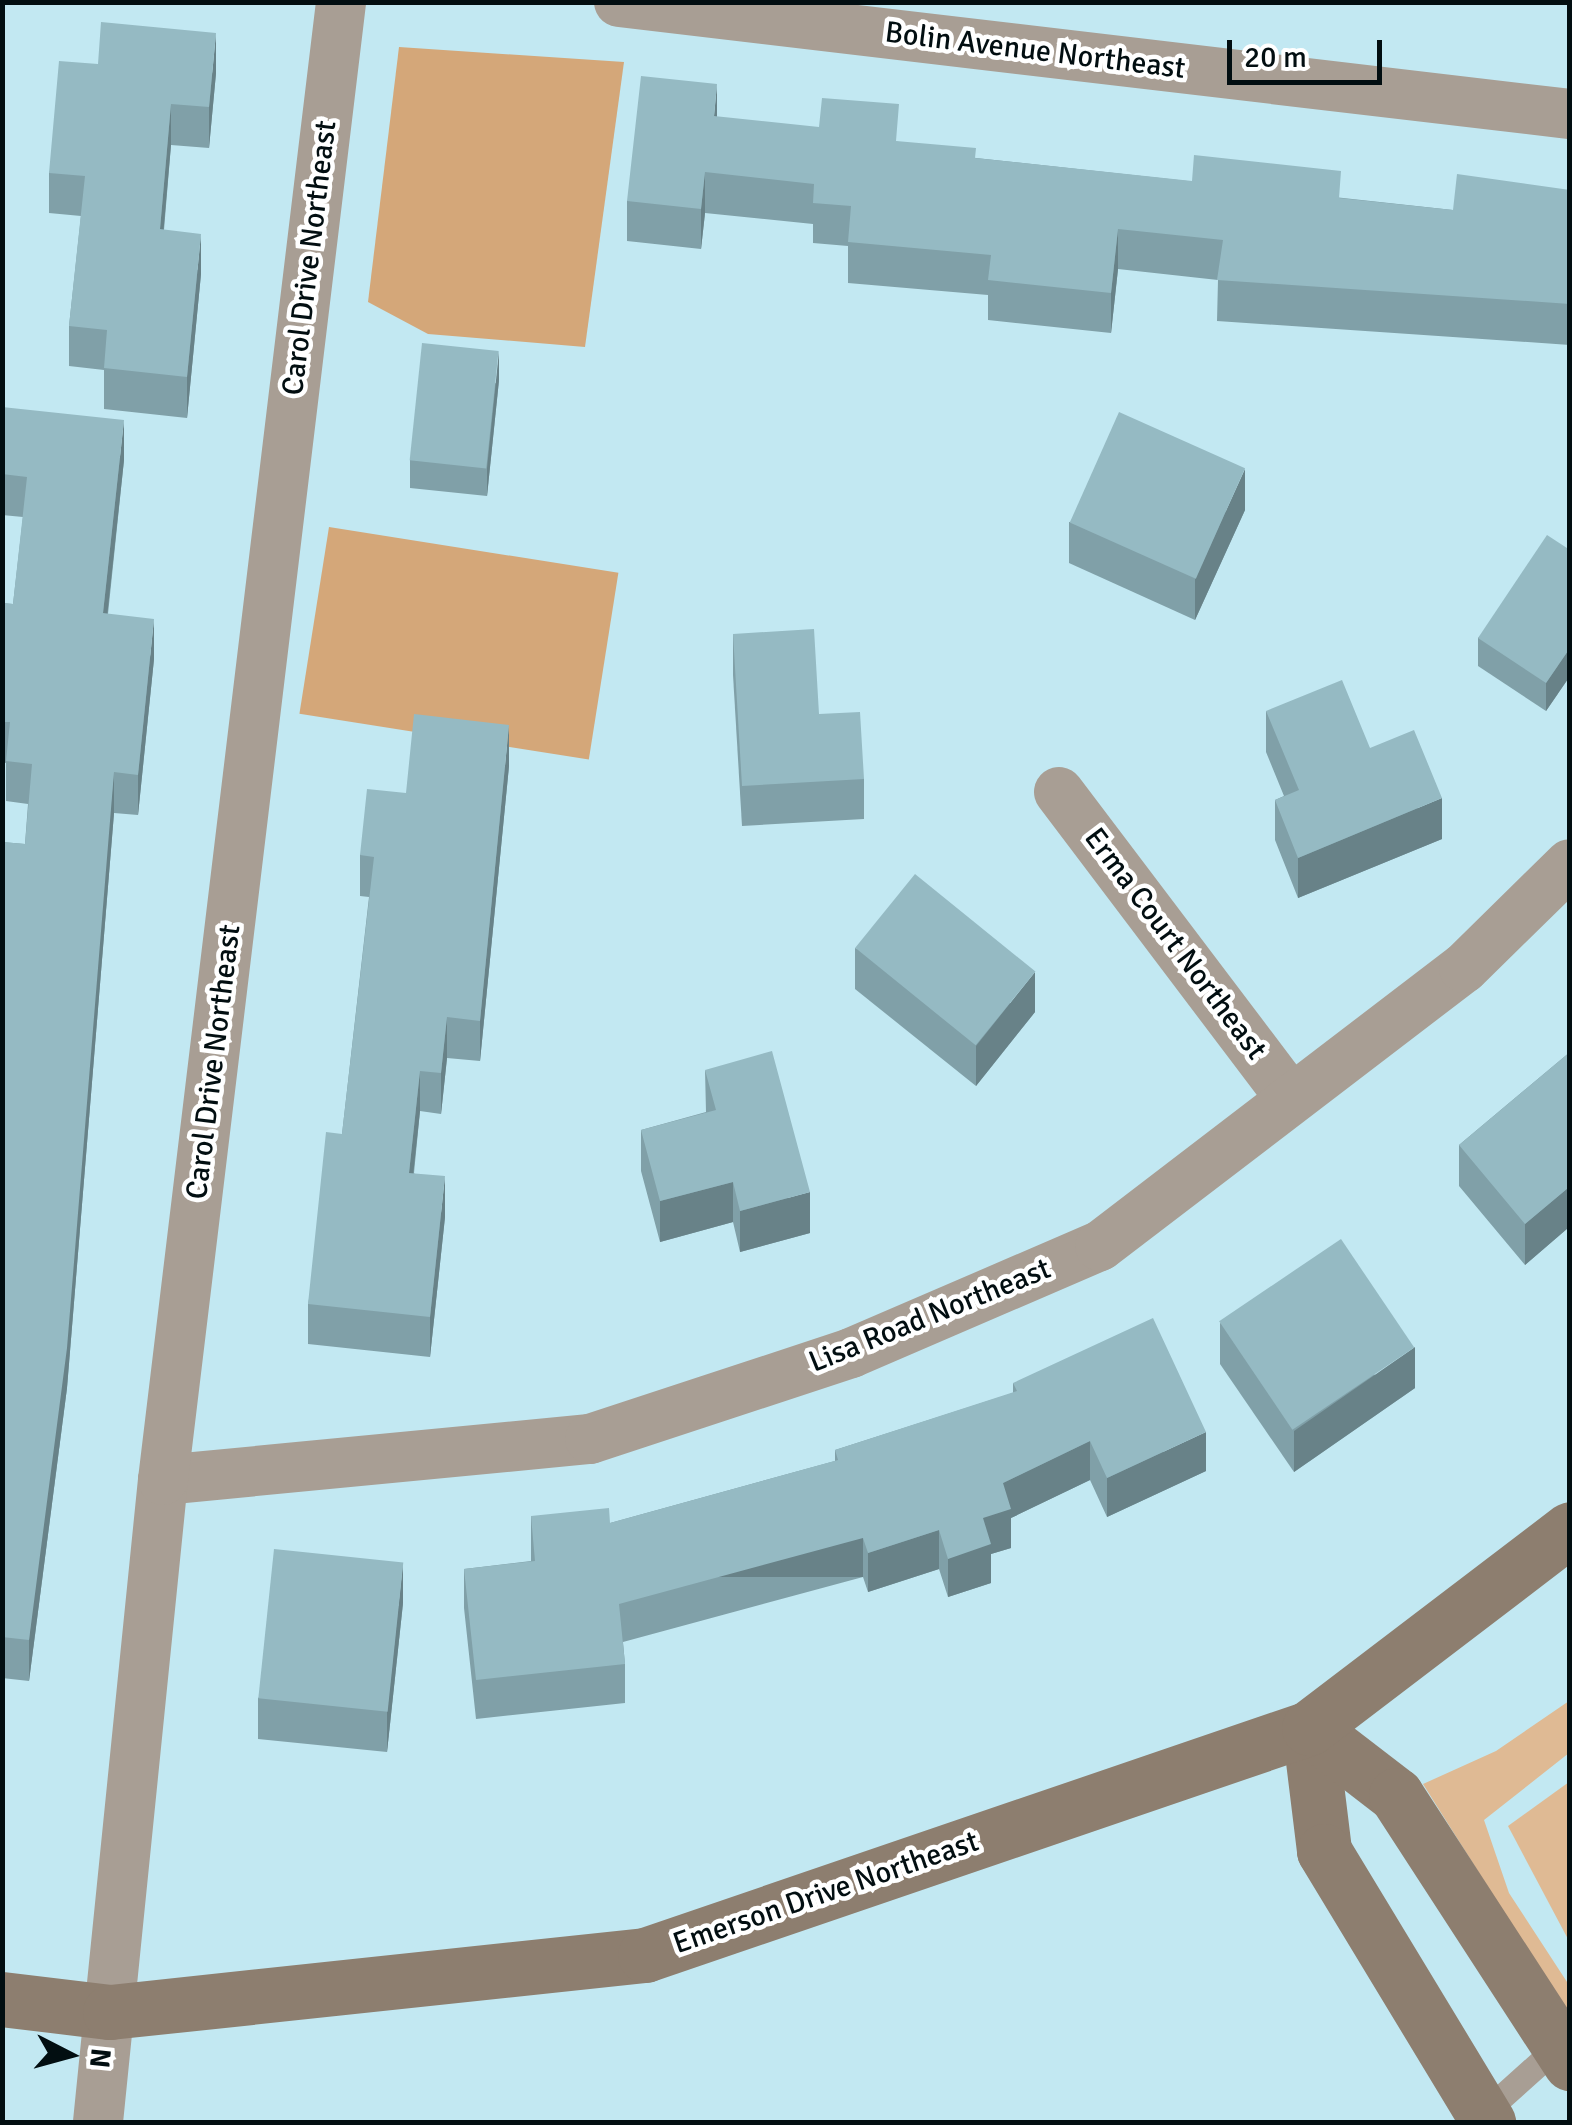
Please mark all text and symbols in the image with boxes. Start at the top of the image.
street label: Bolin Avenue Northeast [883,15,1187,87]
scale bar [1232,20,1387,82]
text: 20 m [1244,39,1307,76]
street label: Carol Drive Northeast [275,119,345,397]
street label: Erma Court Northeast [1076,821,1274,1067]
street label: Carol Drive Northeast [179,923,249,1201]
street label: Lisa Road Northeast [804,1251,1056,1381]
street label: Emerson Drive Northeast [669,1824,983,1962]
north arrow [20,2005,120,2105]
text: N [82,2047,118,2070]

